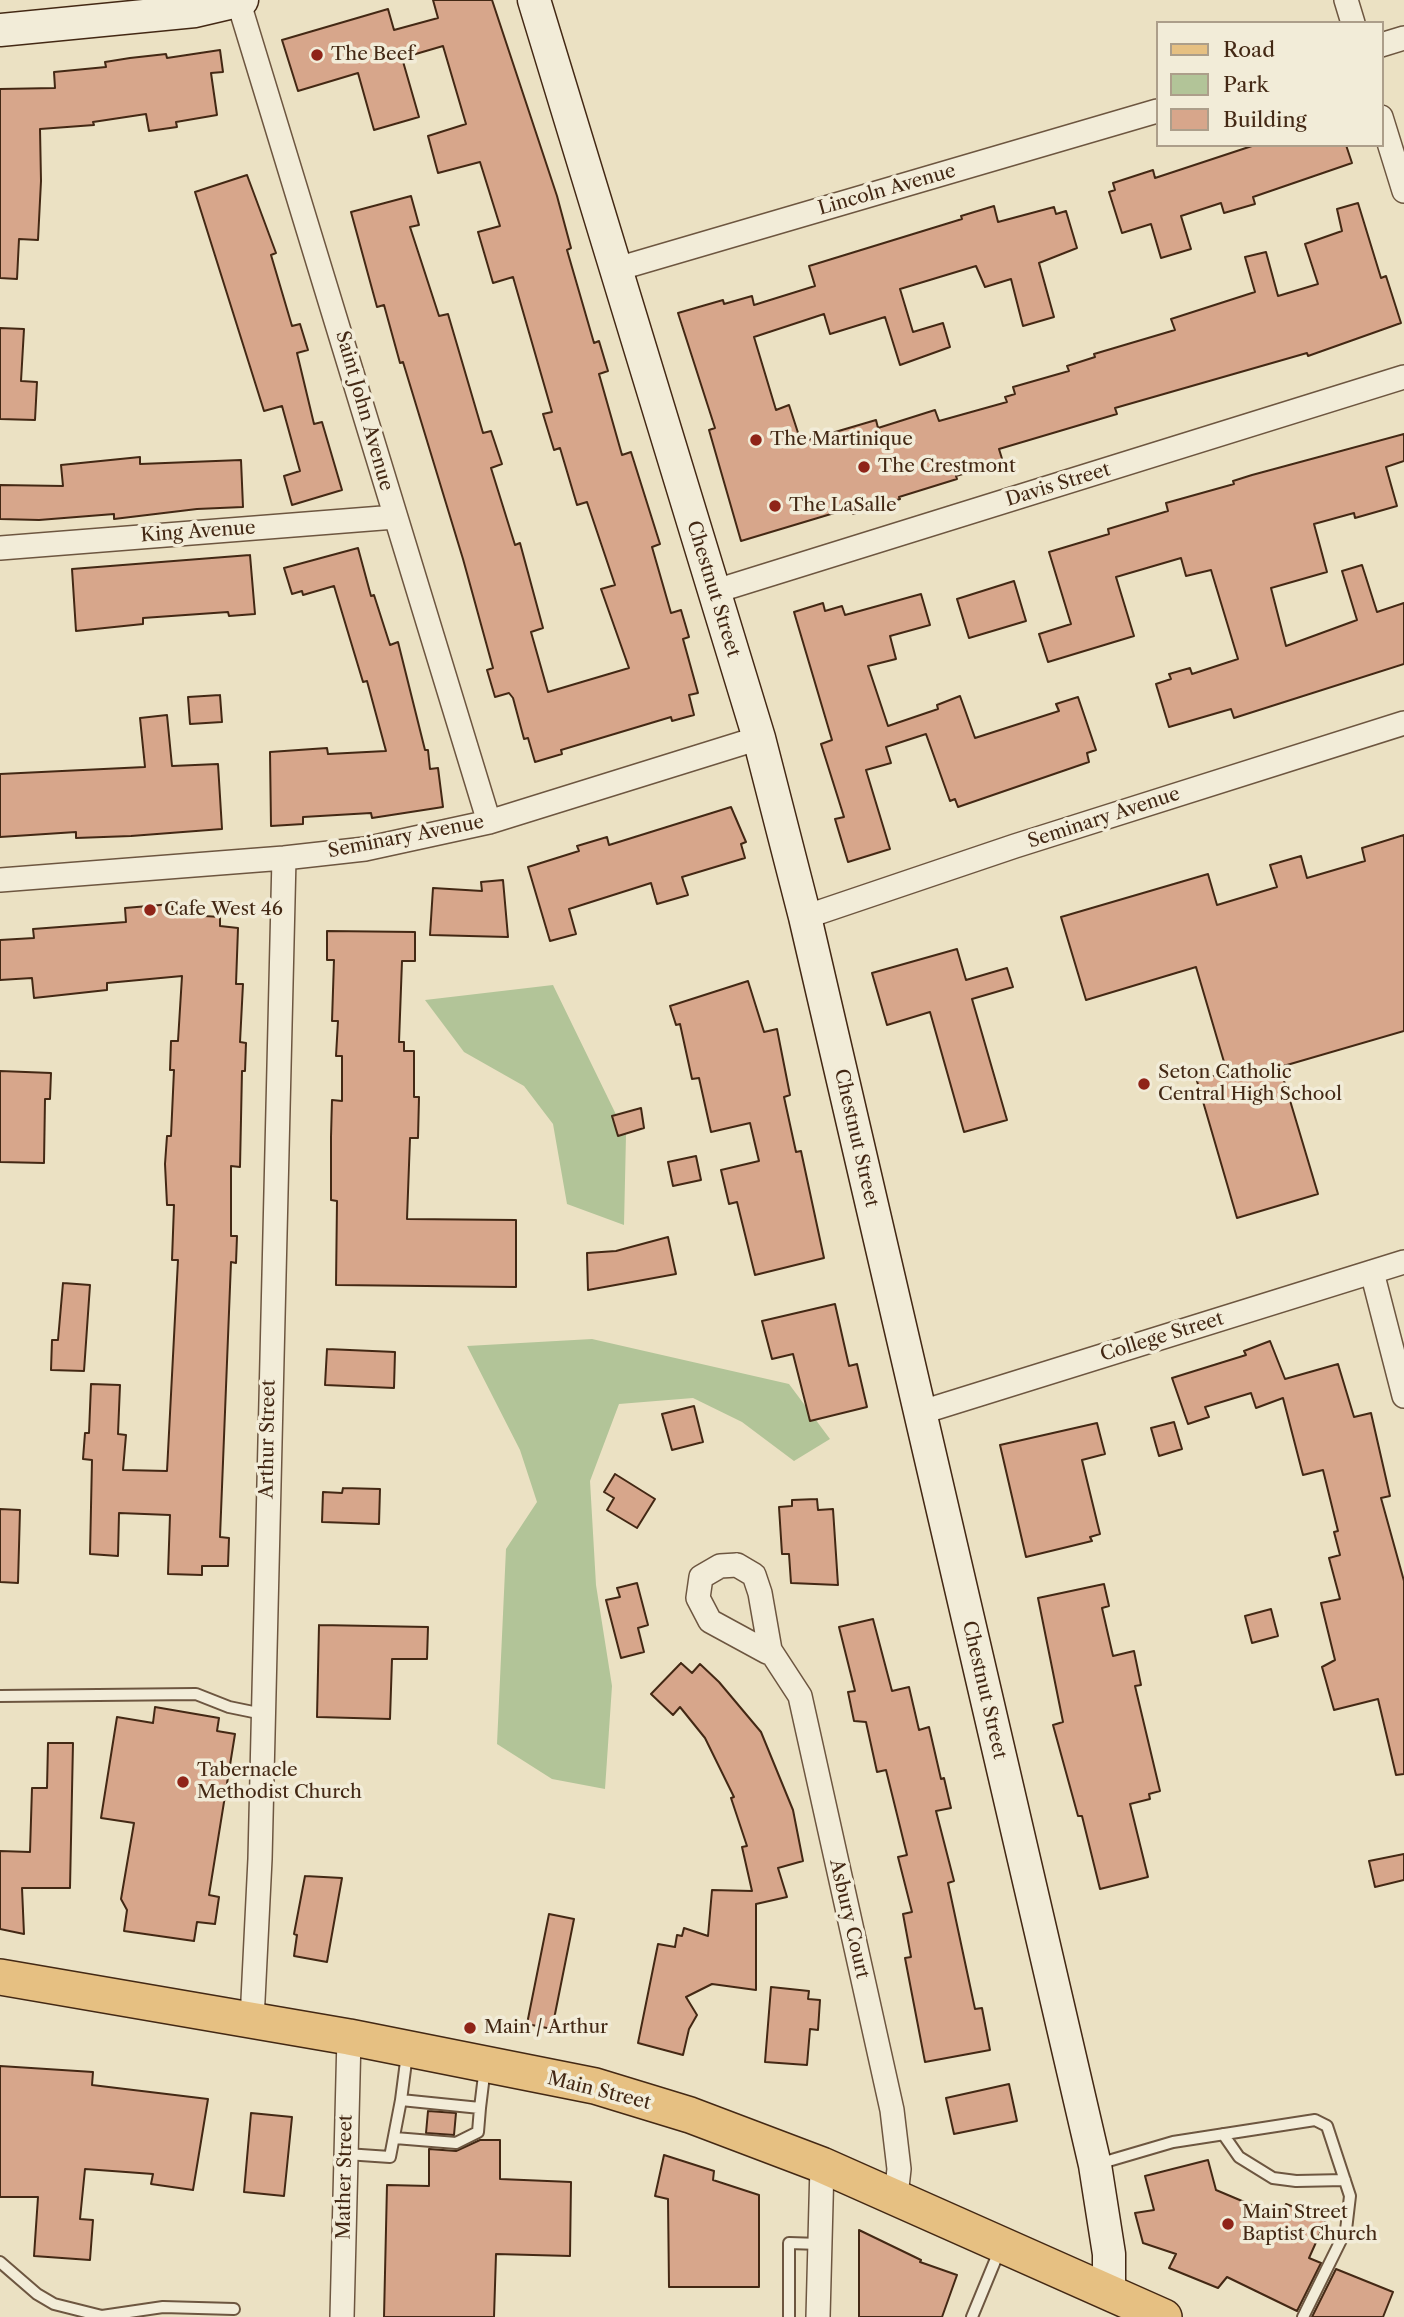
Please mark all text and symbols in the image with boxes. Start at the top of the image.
legend [1156,21,1383,147]
text: Road [1223,37,1275,62]
place label: The Beef [331,44,414,66]
marker: The Beef [309,47,325,63]
text: Park [1223,72,1269,97]
text: Building [1223,107,1307,132]
street label: Lincoln Avenue [816,159,958,221]
street label: Saint John Avenue [330,328,398,494]
place label: The Martinique [770,429,913,451]
marker: The Martinique [748,432,764,448]
place label: The Crestmont [878,456,1016,478]
street label: Davis Street [1003,458,1113,512]
marker: The Crestmont [856,459,872,475]
place label: The LaSalle [789,495,897,517]
marker: The LaSalle [767,498,783,514]
street label: King Avenue [140,517,256,547]
street label: Chestnut Street [681,518,745,660]
street label: Seminary Avenue [1025,783,1183,853]
street label: Seminary Avenue [326,811,486,863]
place label: Cafe West 46 [164,899,283,921]
marker: Cafe West 46 [142,902,158,918]
place label: Seton Catholic Central High School [1158,1062,1342,1106]
street label: Chestnut Street [829,1067,883,1209]
marker: Seton Catholic Central High School [1136,1076,1152,1092]
street label: College Street [1098,1307,1226,1367]
street label: Arthur Street [256,1379,280,1499]
street label: Chestnut Street [957,1619,1011,1761]
place label: Tabernacle Methodist Church [197,1760,362,1804]
marker: Tabernacle Methodist Church [175,1774,191,1790]
street label: Asbury Court [824,1857,874,1981]
place label: Main / Arthur [484,2017,608,2039]
marker: Main / Arthur [462,2020,478,2036]
street label: Main Street [545,2067,653,2115]
street label: Mather Street [333,2114,357,2240]
place label: Main Street Baptist Church [1242,2202,1377,2246]
marker: Main Street Baptist Church [1220,2216,1236,2232]

